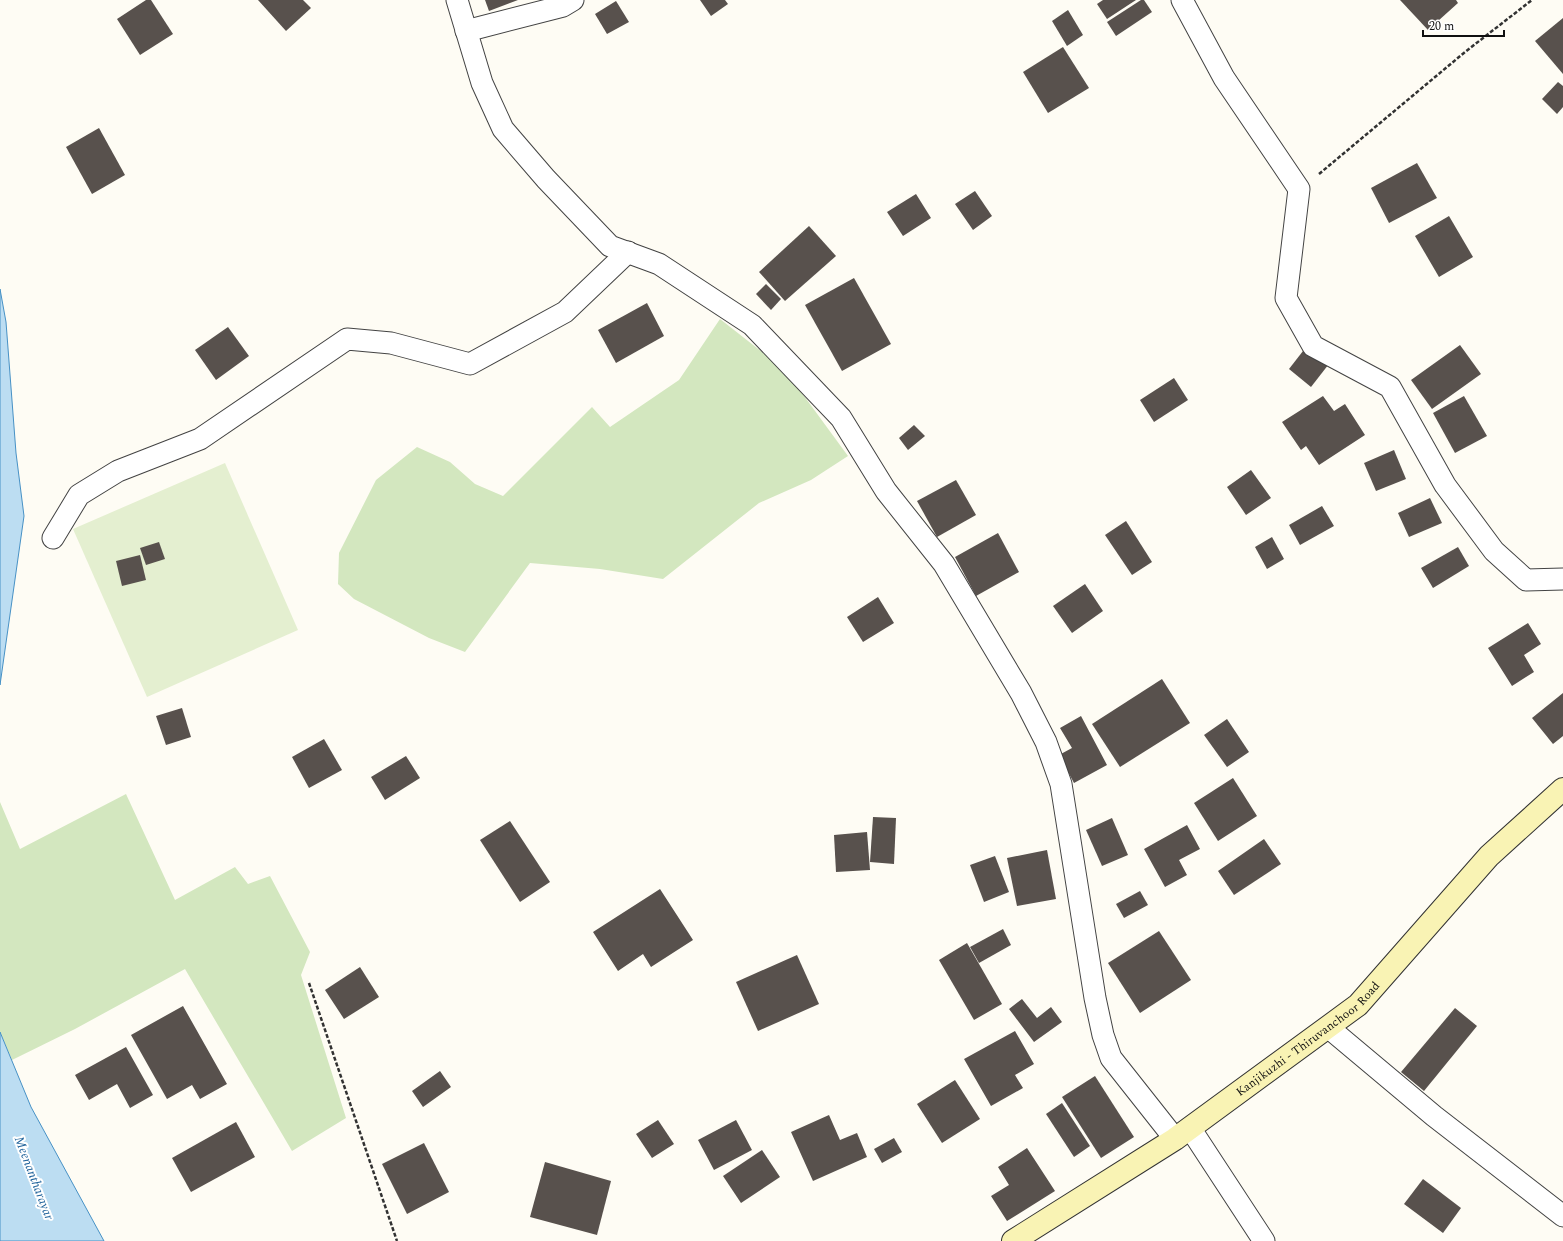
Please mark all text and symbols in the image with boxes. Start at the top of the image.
scale bar [1423,12,1504,38]
text: 20 m [1429,17,1454,36]
street label: Kanjikuzhi - Thiruvanchoor Road [1232,977,1384,1101]
water label: Meenantharayar [9,1133,59,1223]

